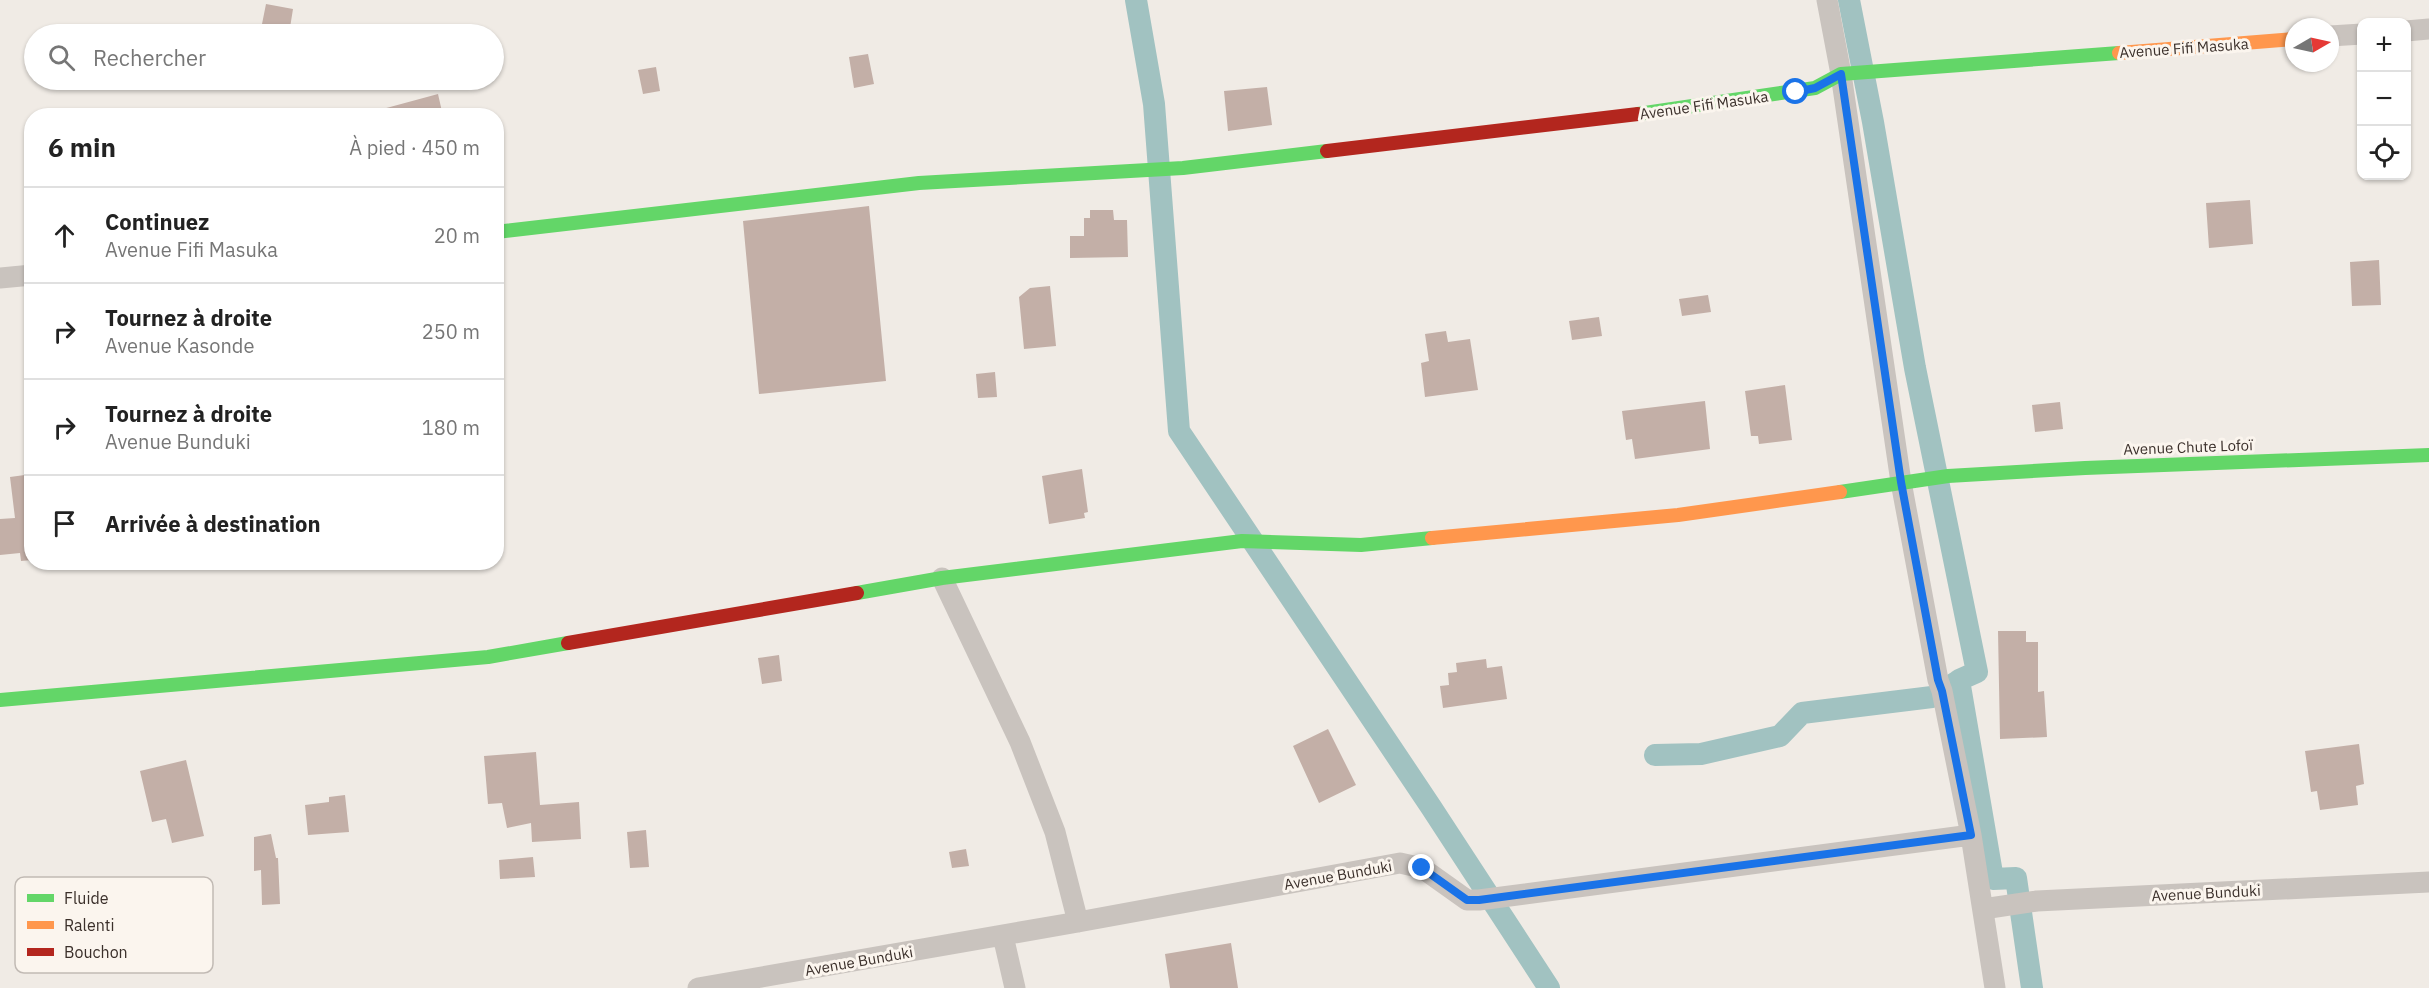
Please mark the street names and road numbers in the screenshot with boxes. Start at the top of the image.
street label: Avenue Fifi Masuka [2119,34,2249,62]
street label: Avenue Fifi Masuka [1638,87,1770,123]
street label: Avenue Chute Lofoï [2123,435,2253,459]
street label: Avenue Bunduki [1283,856,1393,894]
street label: Avenue Bunduki [2151,881,2261,905]
street label: Avenue Bunduki [804,942,914,980]

